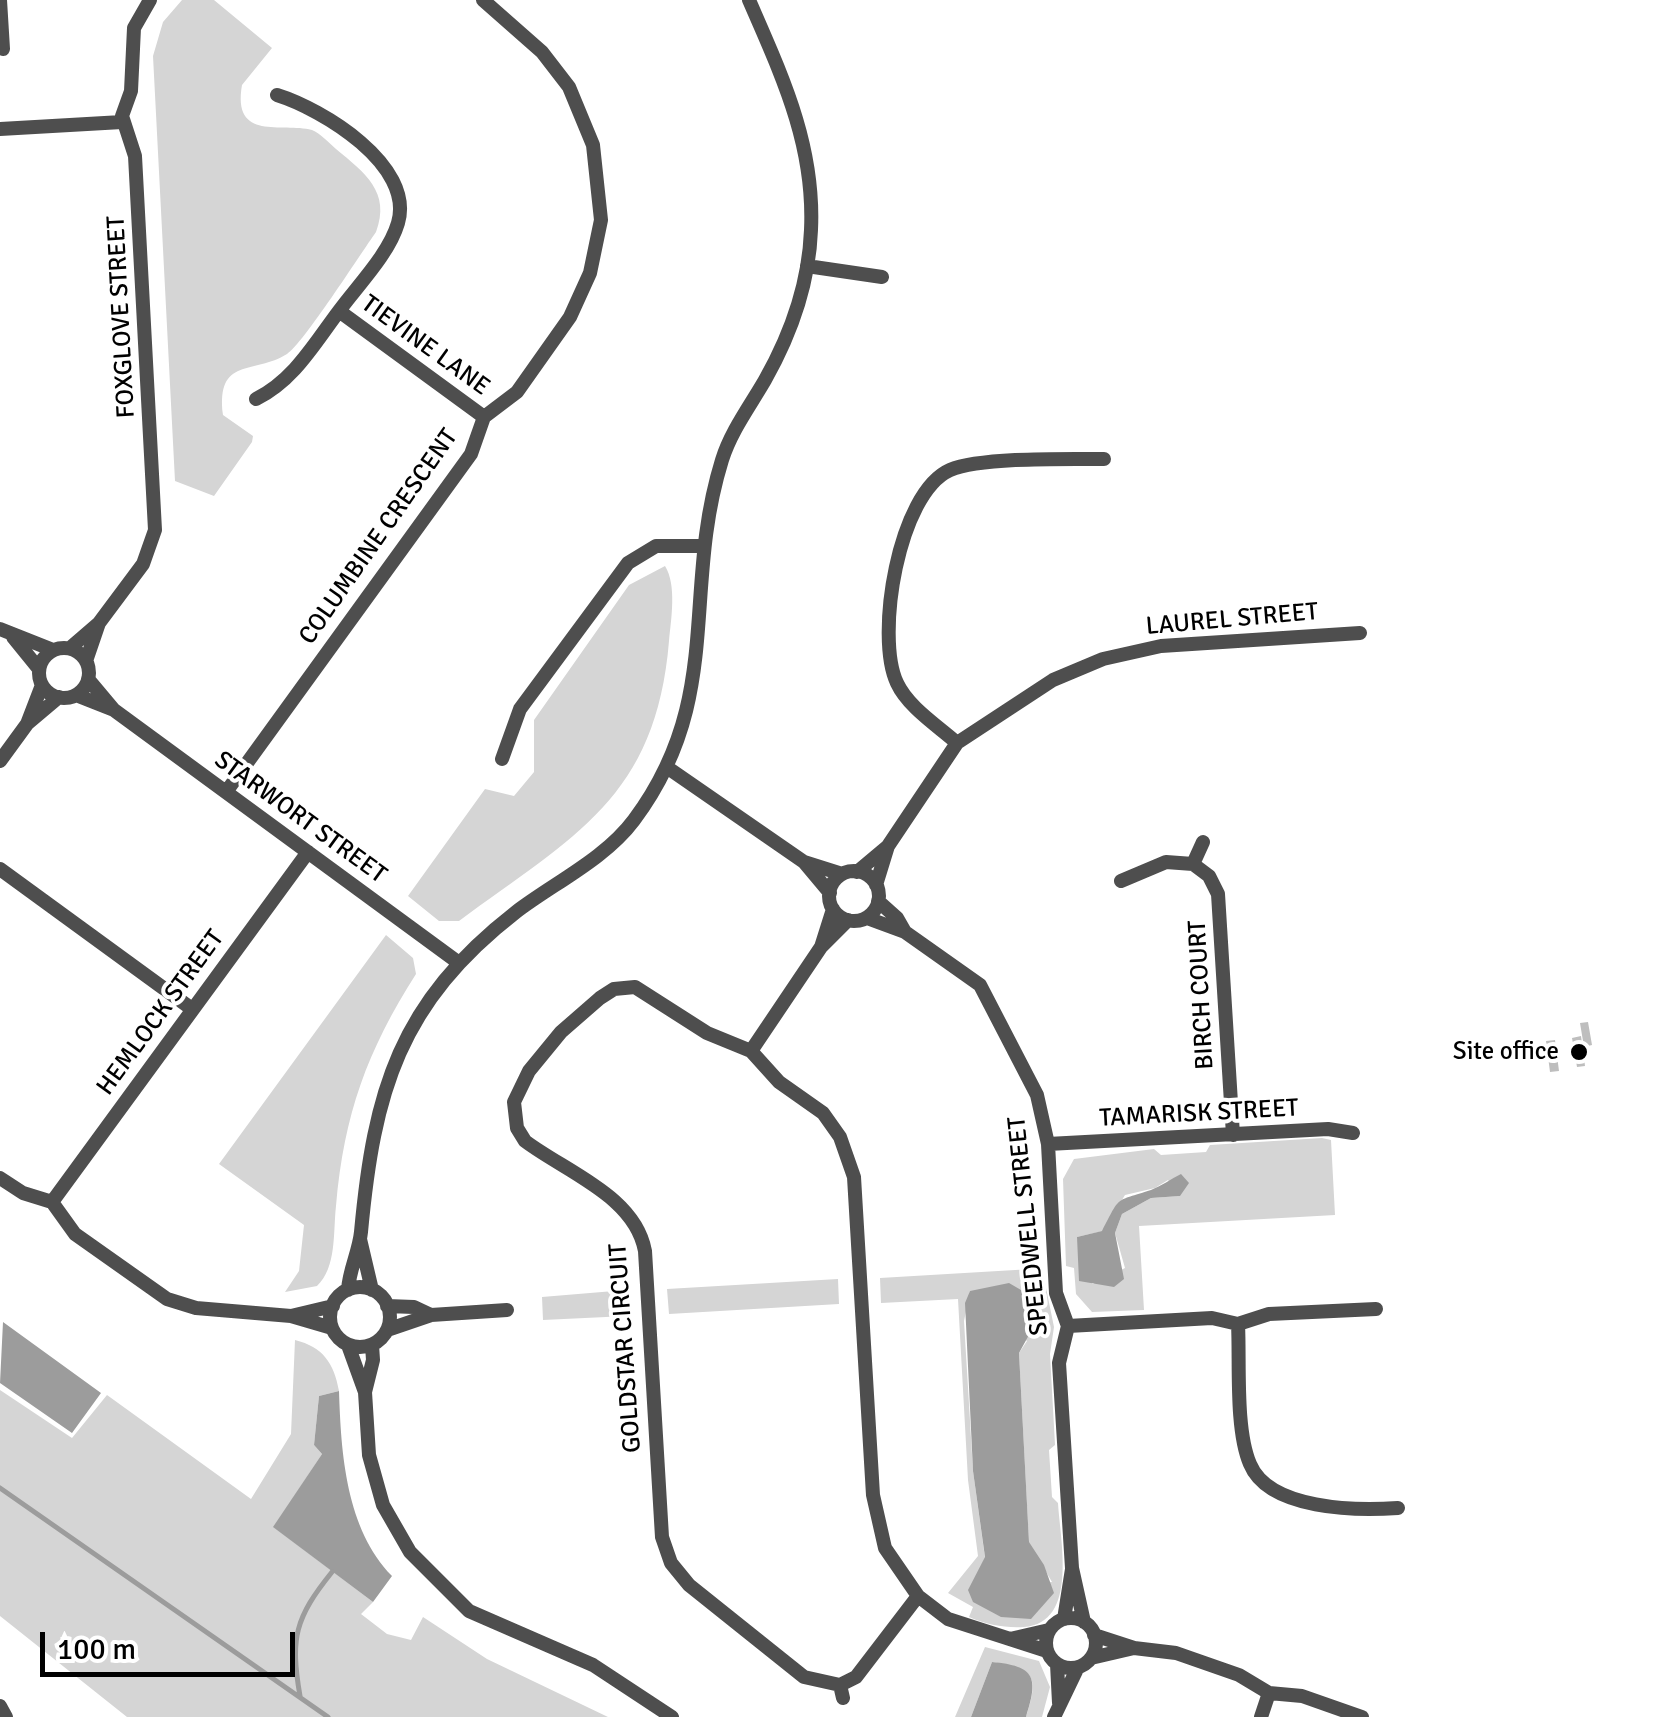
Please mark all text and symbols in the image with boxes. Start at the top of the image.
street label: FOXGLOVE STREET [102,215,142,419]
street label: TIEVINE LANE [355,289,495,403]
street label: COLUMBINE CRESCENT [293,423,465,651]
street label: LAUREL STREET [1145,598,1319,642]
street label: STARWORT STREET [208,746,392,890]
street label: BIRCH COURT [1183,920,1221,1070]
street label: HEMLOCK STREET [91,925,231,1101]
place label: Site office [1453,1037,1559,1067]
marker: Site office [1568,1041,1590,1063]
street label: TAMARISK STREET [1099,1094,1299,1134]
street label: SPEEDWELL STREET [1003,1115,1055,1337]
street label: GOLDSTAR CIRCUIT [604,1242,648,1454]
scale bar [45,1612,300,1674]
text: 100 m [57,1631,136,1668]

